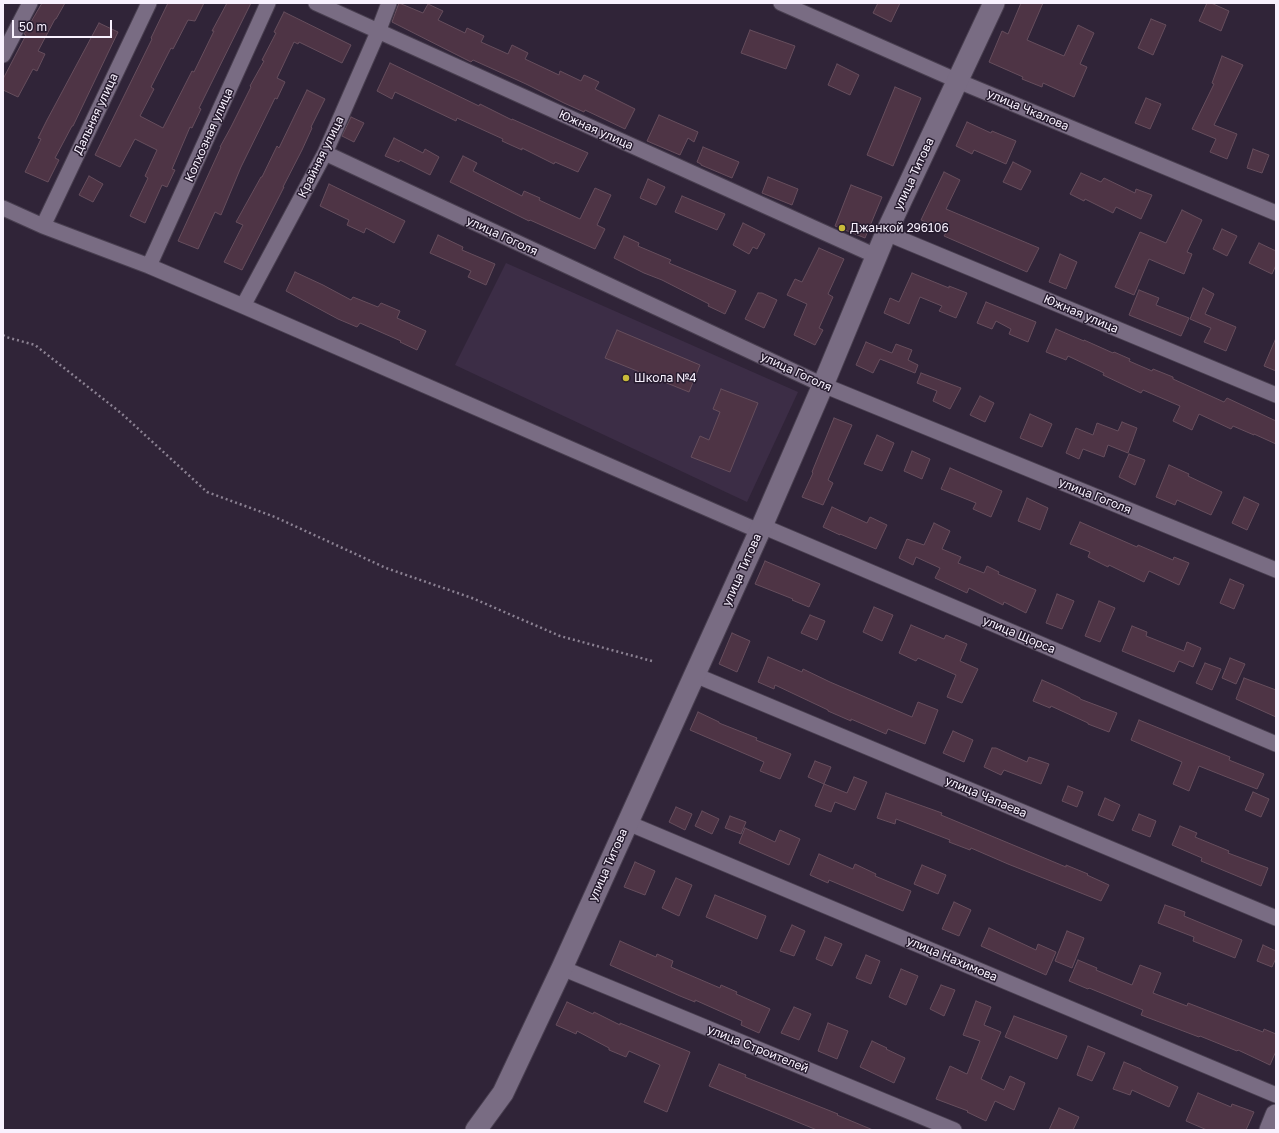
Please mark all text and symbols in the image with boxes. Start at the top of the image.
scale bar [14,12,114,38]
text: 50 m [19,19,47,34]
street label: Дальняя улица [71,71,121,157]
street label: Колхозная улица [182,86,236,184]
street label: улица Чкалова [985,86,1071,134]
street label: Южная улица [557,107,635,153]
street label: Крайняя улица [295,114,347,200]
street label: улица Титова [891,135,937,213]
street label: улица Гоголя [464,213,540,259]
place label: Джанкой 296106 [850,221,949,235]
marker: Джанкой 296106 [837,223,847,233]
street label: Южная улица [1041,292,1121,336]
street label: улица Гоголя [758,349,834,395]
place label: Школа №4 [634,371,697,385]
marker: Школа №4 [621,373,631,383]
street label: улица Гоголя [1057,475,1133,517]
street label: улица Титова [719,531,765,609]
street label: улица Щорса [980,613,1058,657]
street label: улица Чапаева [943,773,1029,821]
street label: улица Титова [585,826,631,904]
street label: улица Нахимова [904,933,1000,985]
street label: улица Строителей [705,1022,811,1076]

